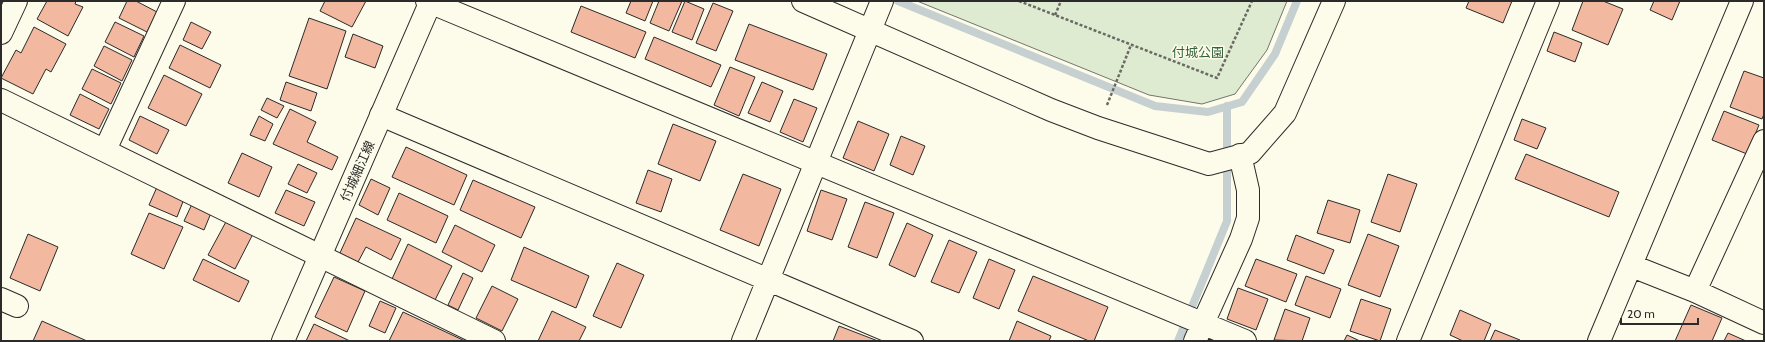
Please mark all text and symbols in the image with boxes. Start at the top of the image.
park label: 付城公園 [1172,44,1224,60]
street label: 付城細江線 [336,138,378,204]
scale bar [1621,300,1698,326]
text: 20 m [1627,306,1655,321]

